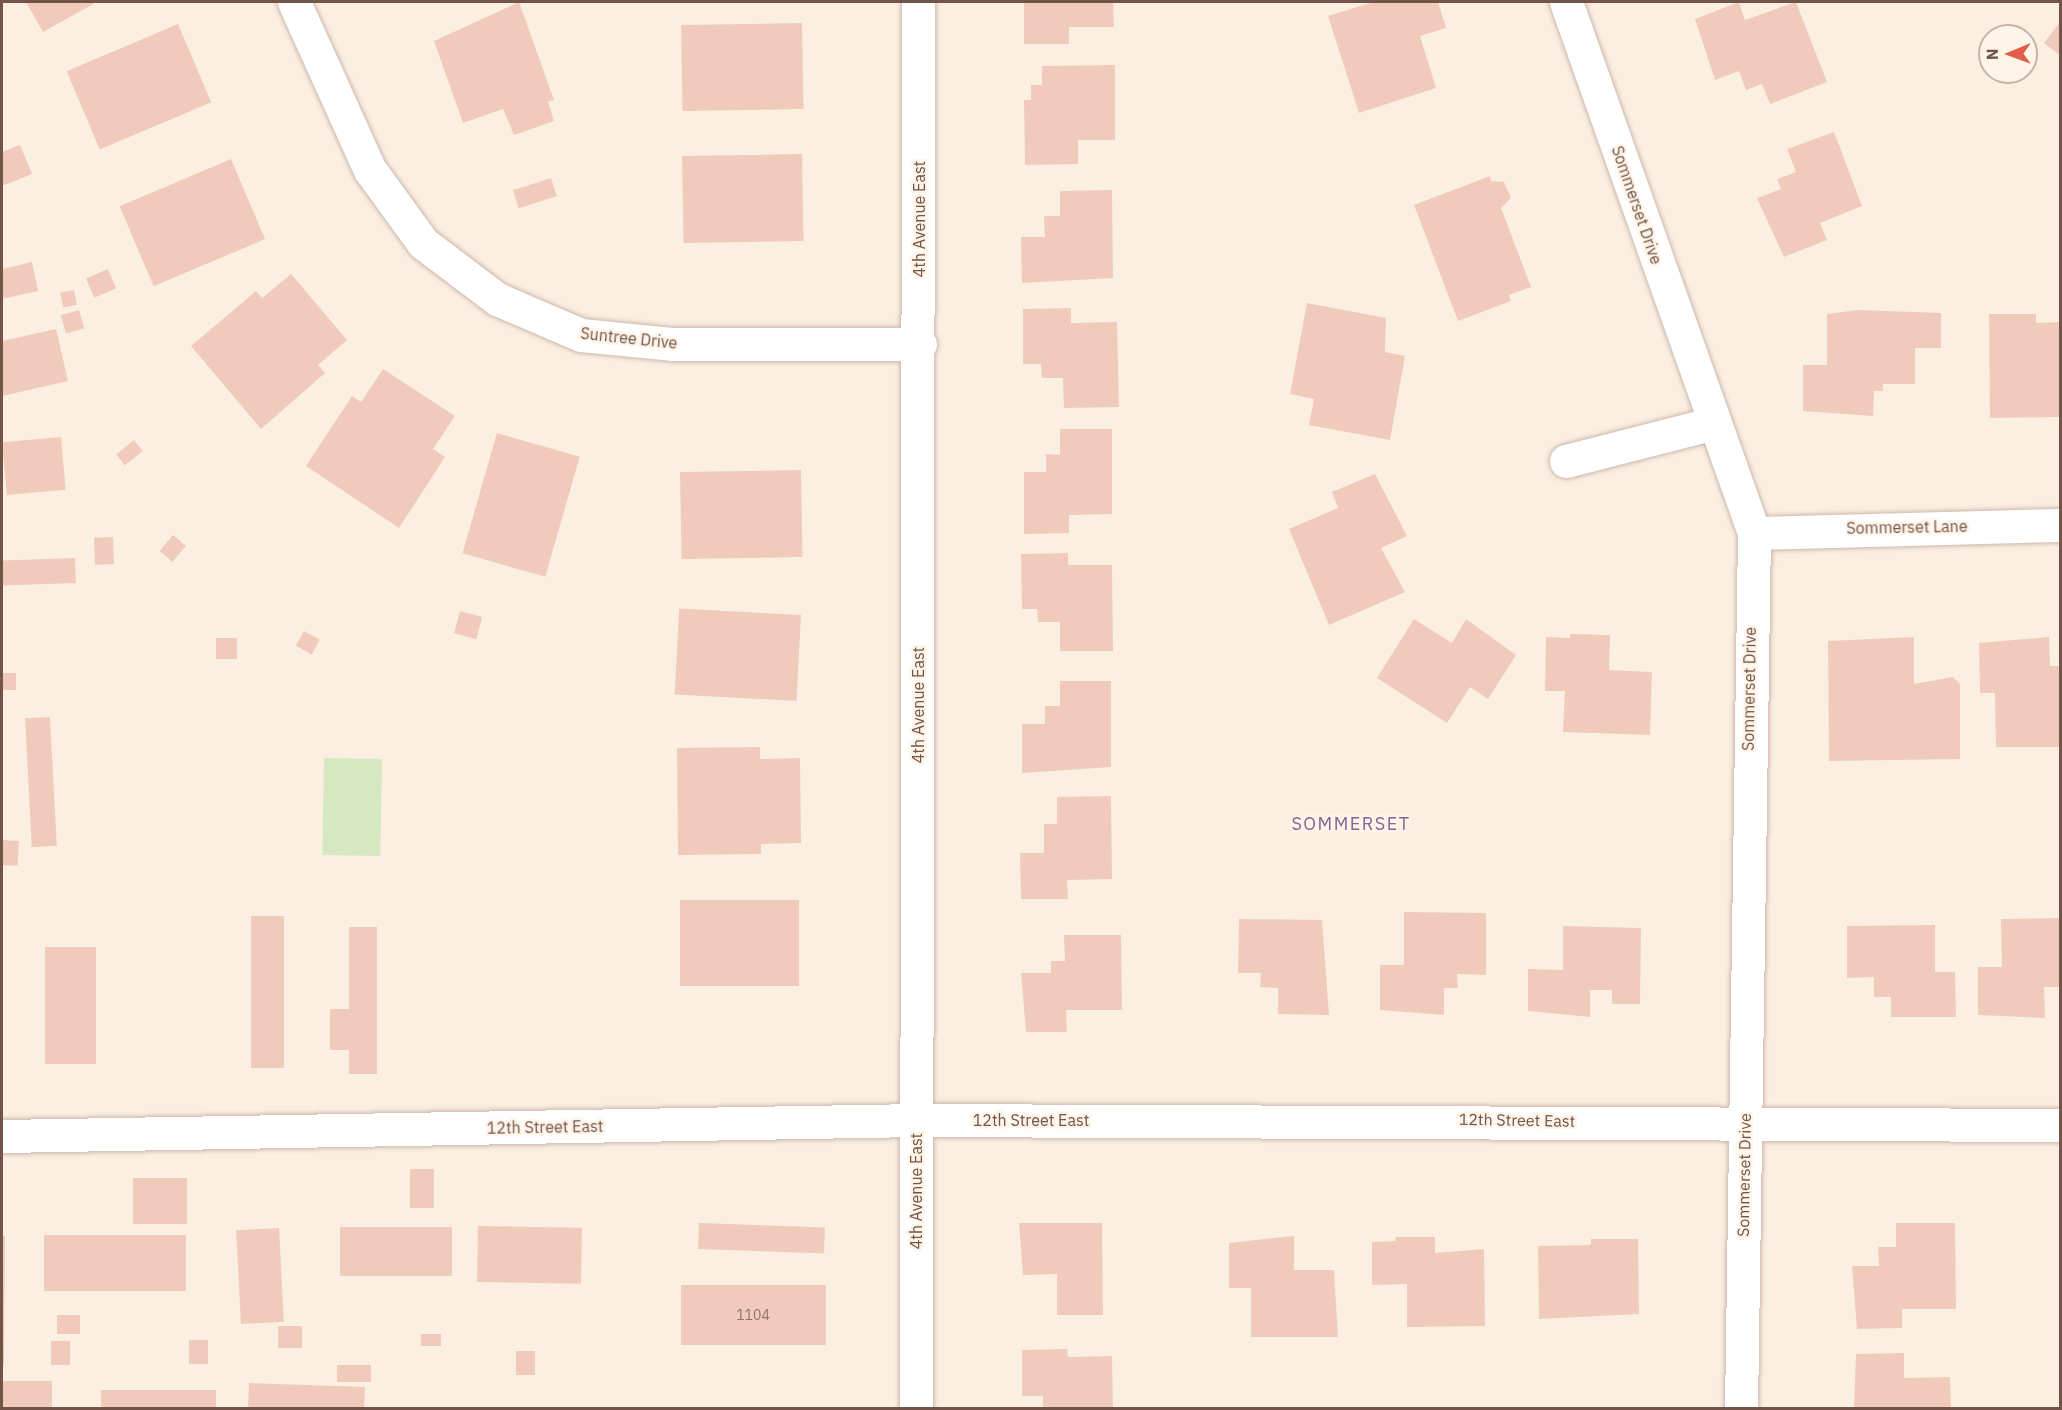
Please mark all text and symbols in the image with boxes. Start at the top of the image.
north arrow [1978,24,2038,84]
text: N [1982,48,2002,60]
street label: Sommerset Drive [1608,143,1666,267]
street label: 4th Avenue East [909,161,929,277]
street label: Suntree Drive [580,323,678,353]
street label: Sommerset Lane [1846,516,1968,538]
street label: Sommerset Drive [1738,627,1760,751]
street label: 4th Avenue East [908,647,928,763]
district label: SOMMERSET [1291,813,1411,835]
street label: 12th Street East [1459,1109,1575,1131]
street label: 12th Street East [973,1110,1089,1130]
street label: Sommerset Drive [1733,1113,1755,1237]
street label: 12th Street East [487,1116,603,1138]
street label: 4th Avenue East [906,1133,926,1249]
house number: 1104 [736,1307,770,1323]

